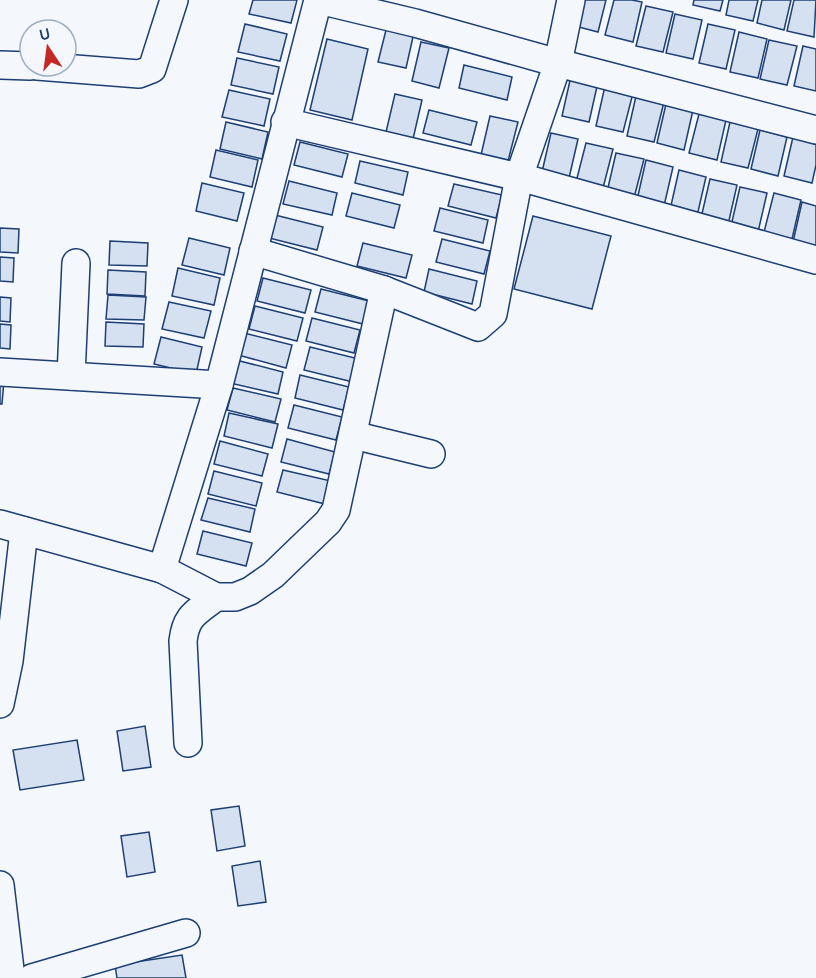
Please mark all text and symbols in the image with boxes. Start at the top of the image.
north arrow [18,18,78,78]
text: U [37,23,52,44]

